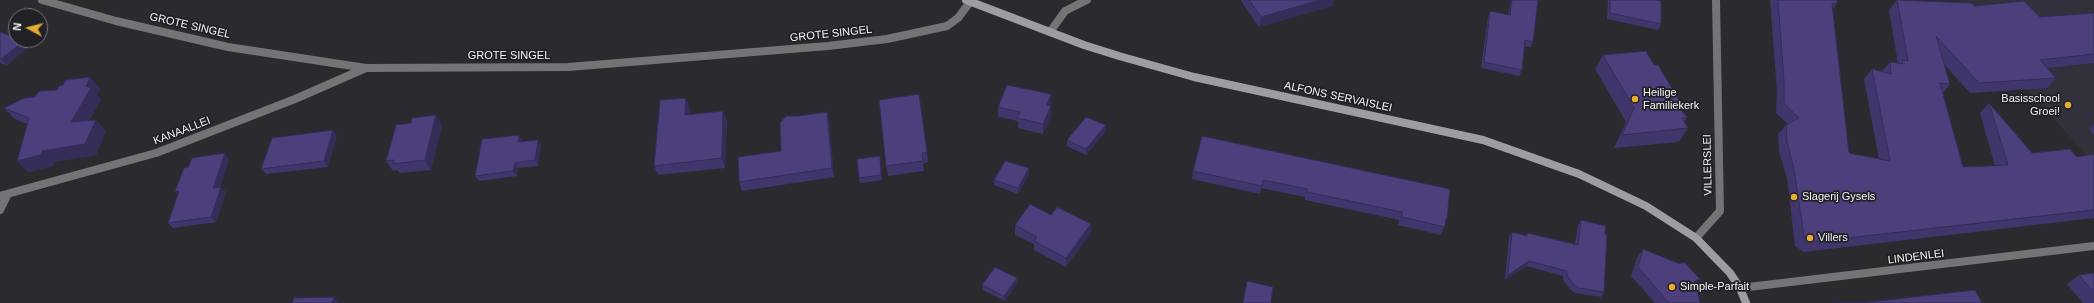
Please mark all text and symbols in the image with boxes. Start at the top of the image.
north arrow [8,8,48,48]
street label: GROTE SINGEL [148,10,232,42]
text: N [11,22,24,31]
street label: GROTE SINGEL [789,23,873,45]
street label: GROTE SINGEL [468,49,550,63]
street label: ALFONS SERVAISLEI [1283,79,1393,115]
place label: Heilige Familiekerk [1643,86,1699,112]
place label: Basisschool Groei! [2001,92,2060,118]
marker: Heilige Familiekerk [1630,94,1640,104]
marker: Basisschool Groei! [2063,100,2073,110]
street label: KANAALLEI [152,114,212,148]
street label: VILLERSLEI [1701,134,1715,196]
place label: Slagerij Gysels [1802,190,1875,204]
marker: Slagerij Gysels [1789,192,1799,202]
place label: Villers [1818,231,1848,245]
marker: Villers [1805,233,1815,243]
street label: LINDENLEI [1887,247,1945,267]
place label: Simple-Parfait [1680,280,1749,294]
marker: Simple-Parfait [1667,282,1677,292]

